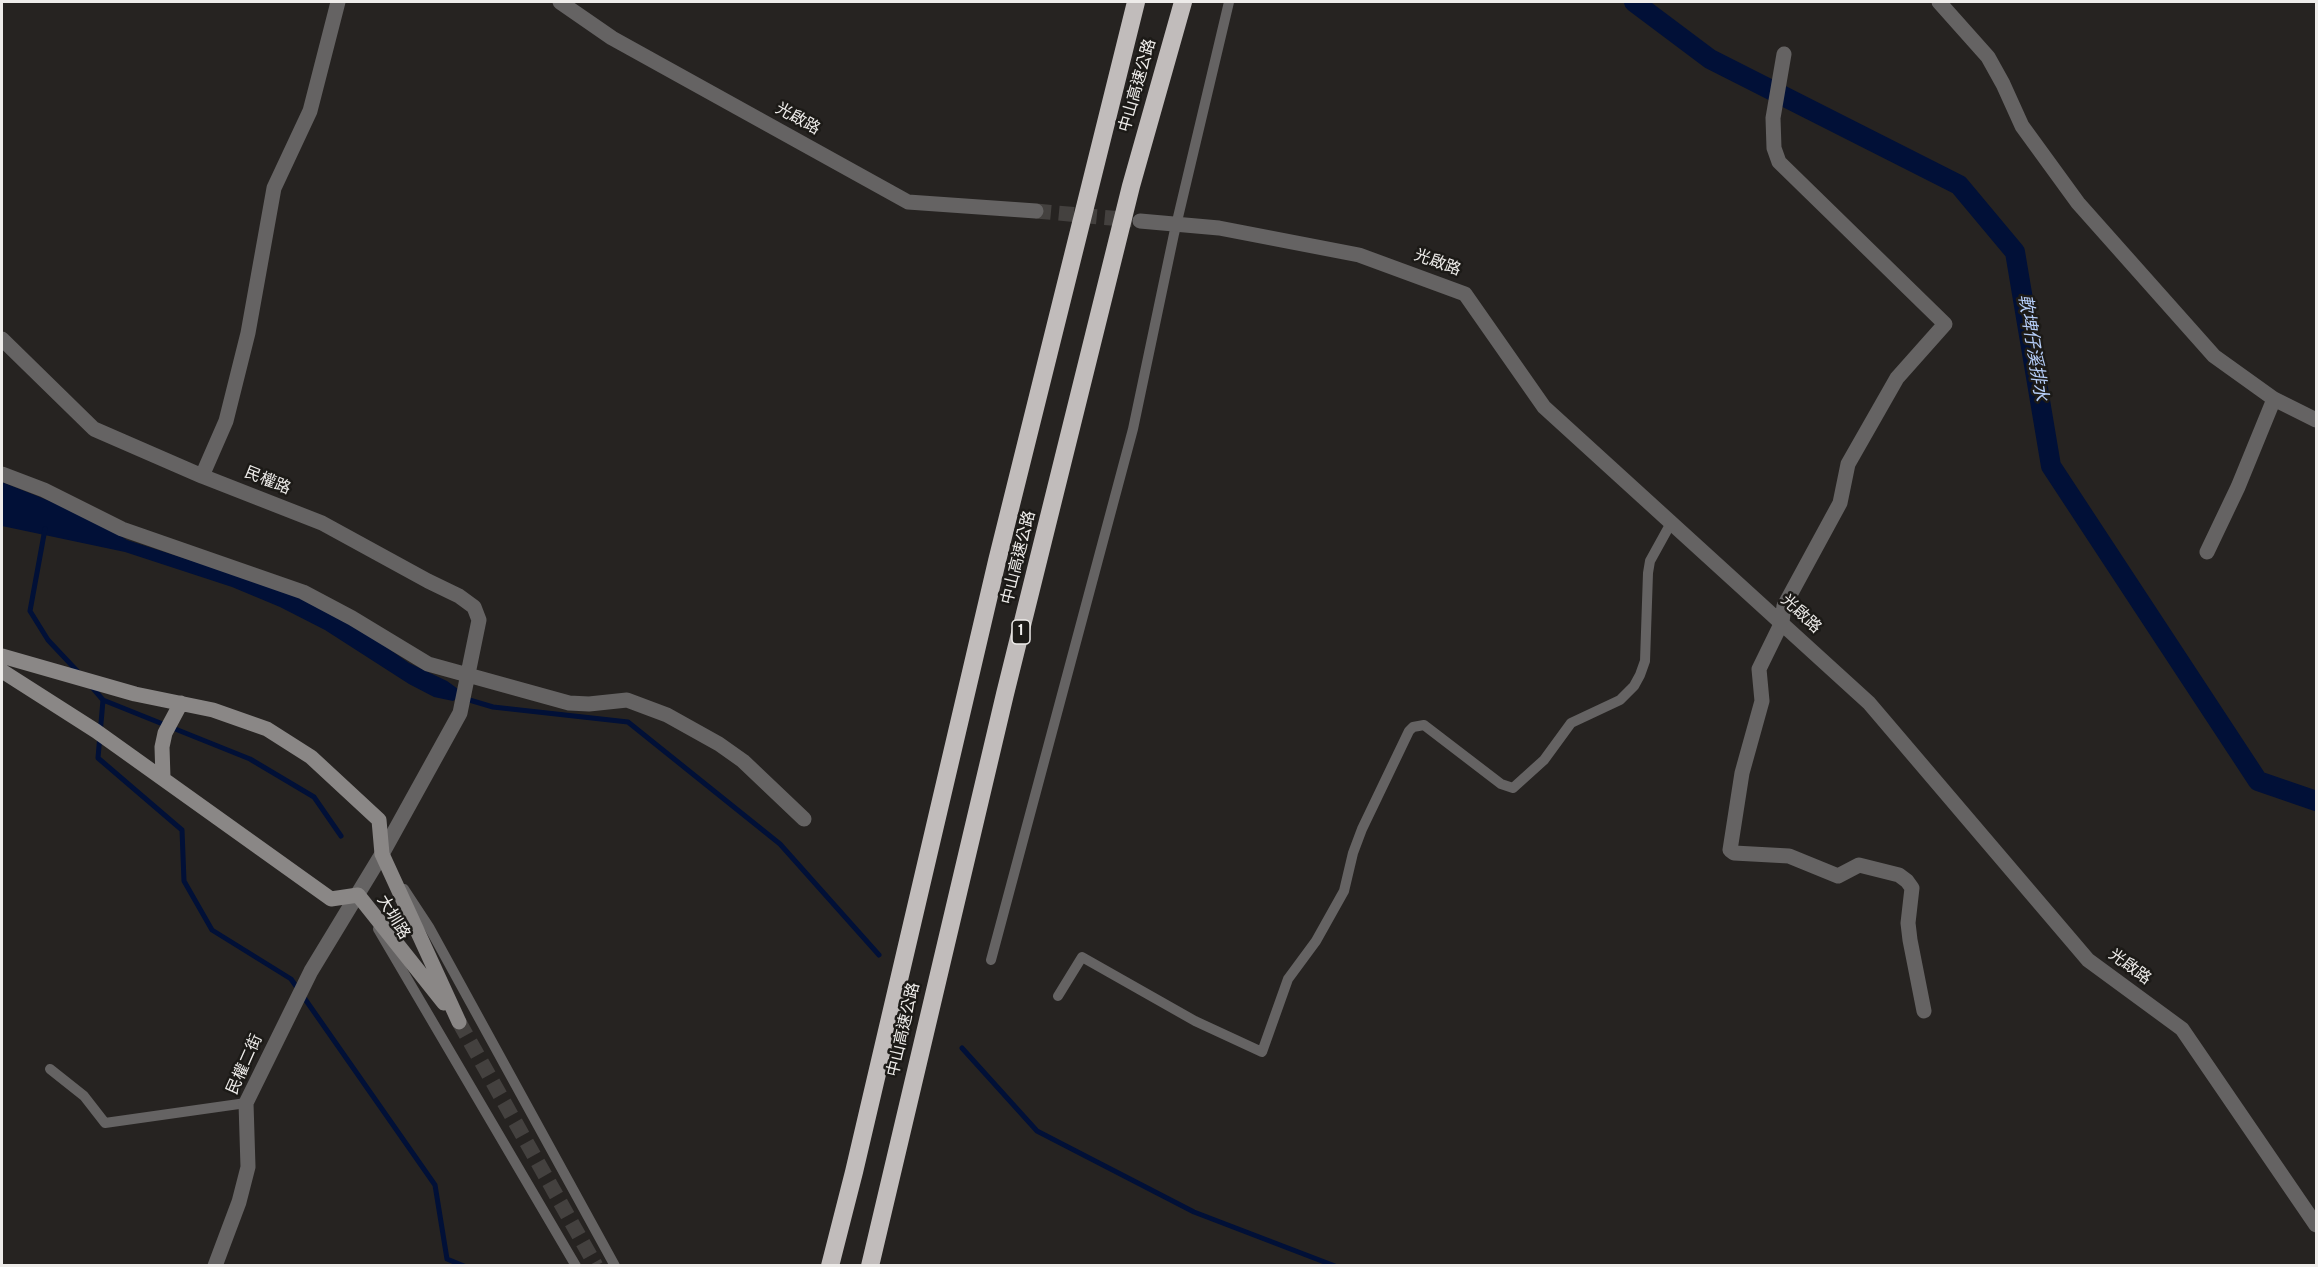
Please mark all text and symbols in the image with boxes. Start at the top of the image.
street label: 中山高速公路 [1117,37,1161,135]
street label: 光啟路 [771,100,823,140]
street label: 光啟路 [1411,247,1463,281]
water label: 軟埤仔溪排水 [2012,293,2050,403]
street label: 民權路 [241,464,293,500]
street label: 中山高速公路 [999,509,1041,607]
street label: 光啟路 [1776,592,1824,638]
road number: 1 [1012,620,1030,644]
street label: 大圳路 [371,892,413,944]
street label: 光啟路 [2104,946,2154,990]
street label: 中山高速公路 [885,981,925,1079]
street label: 民權二街 [224,1032,268,1098]

